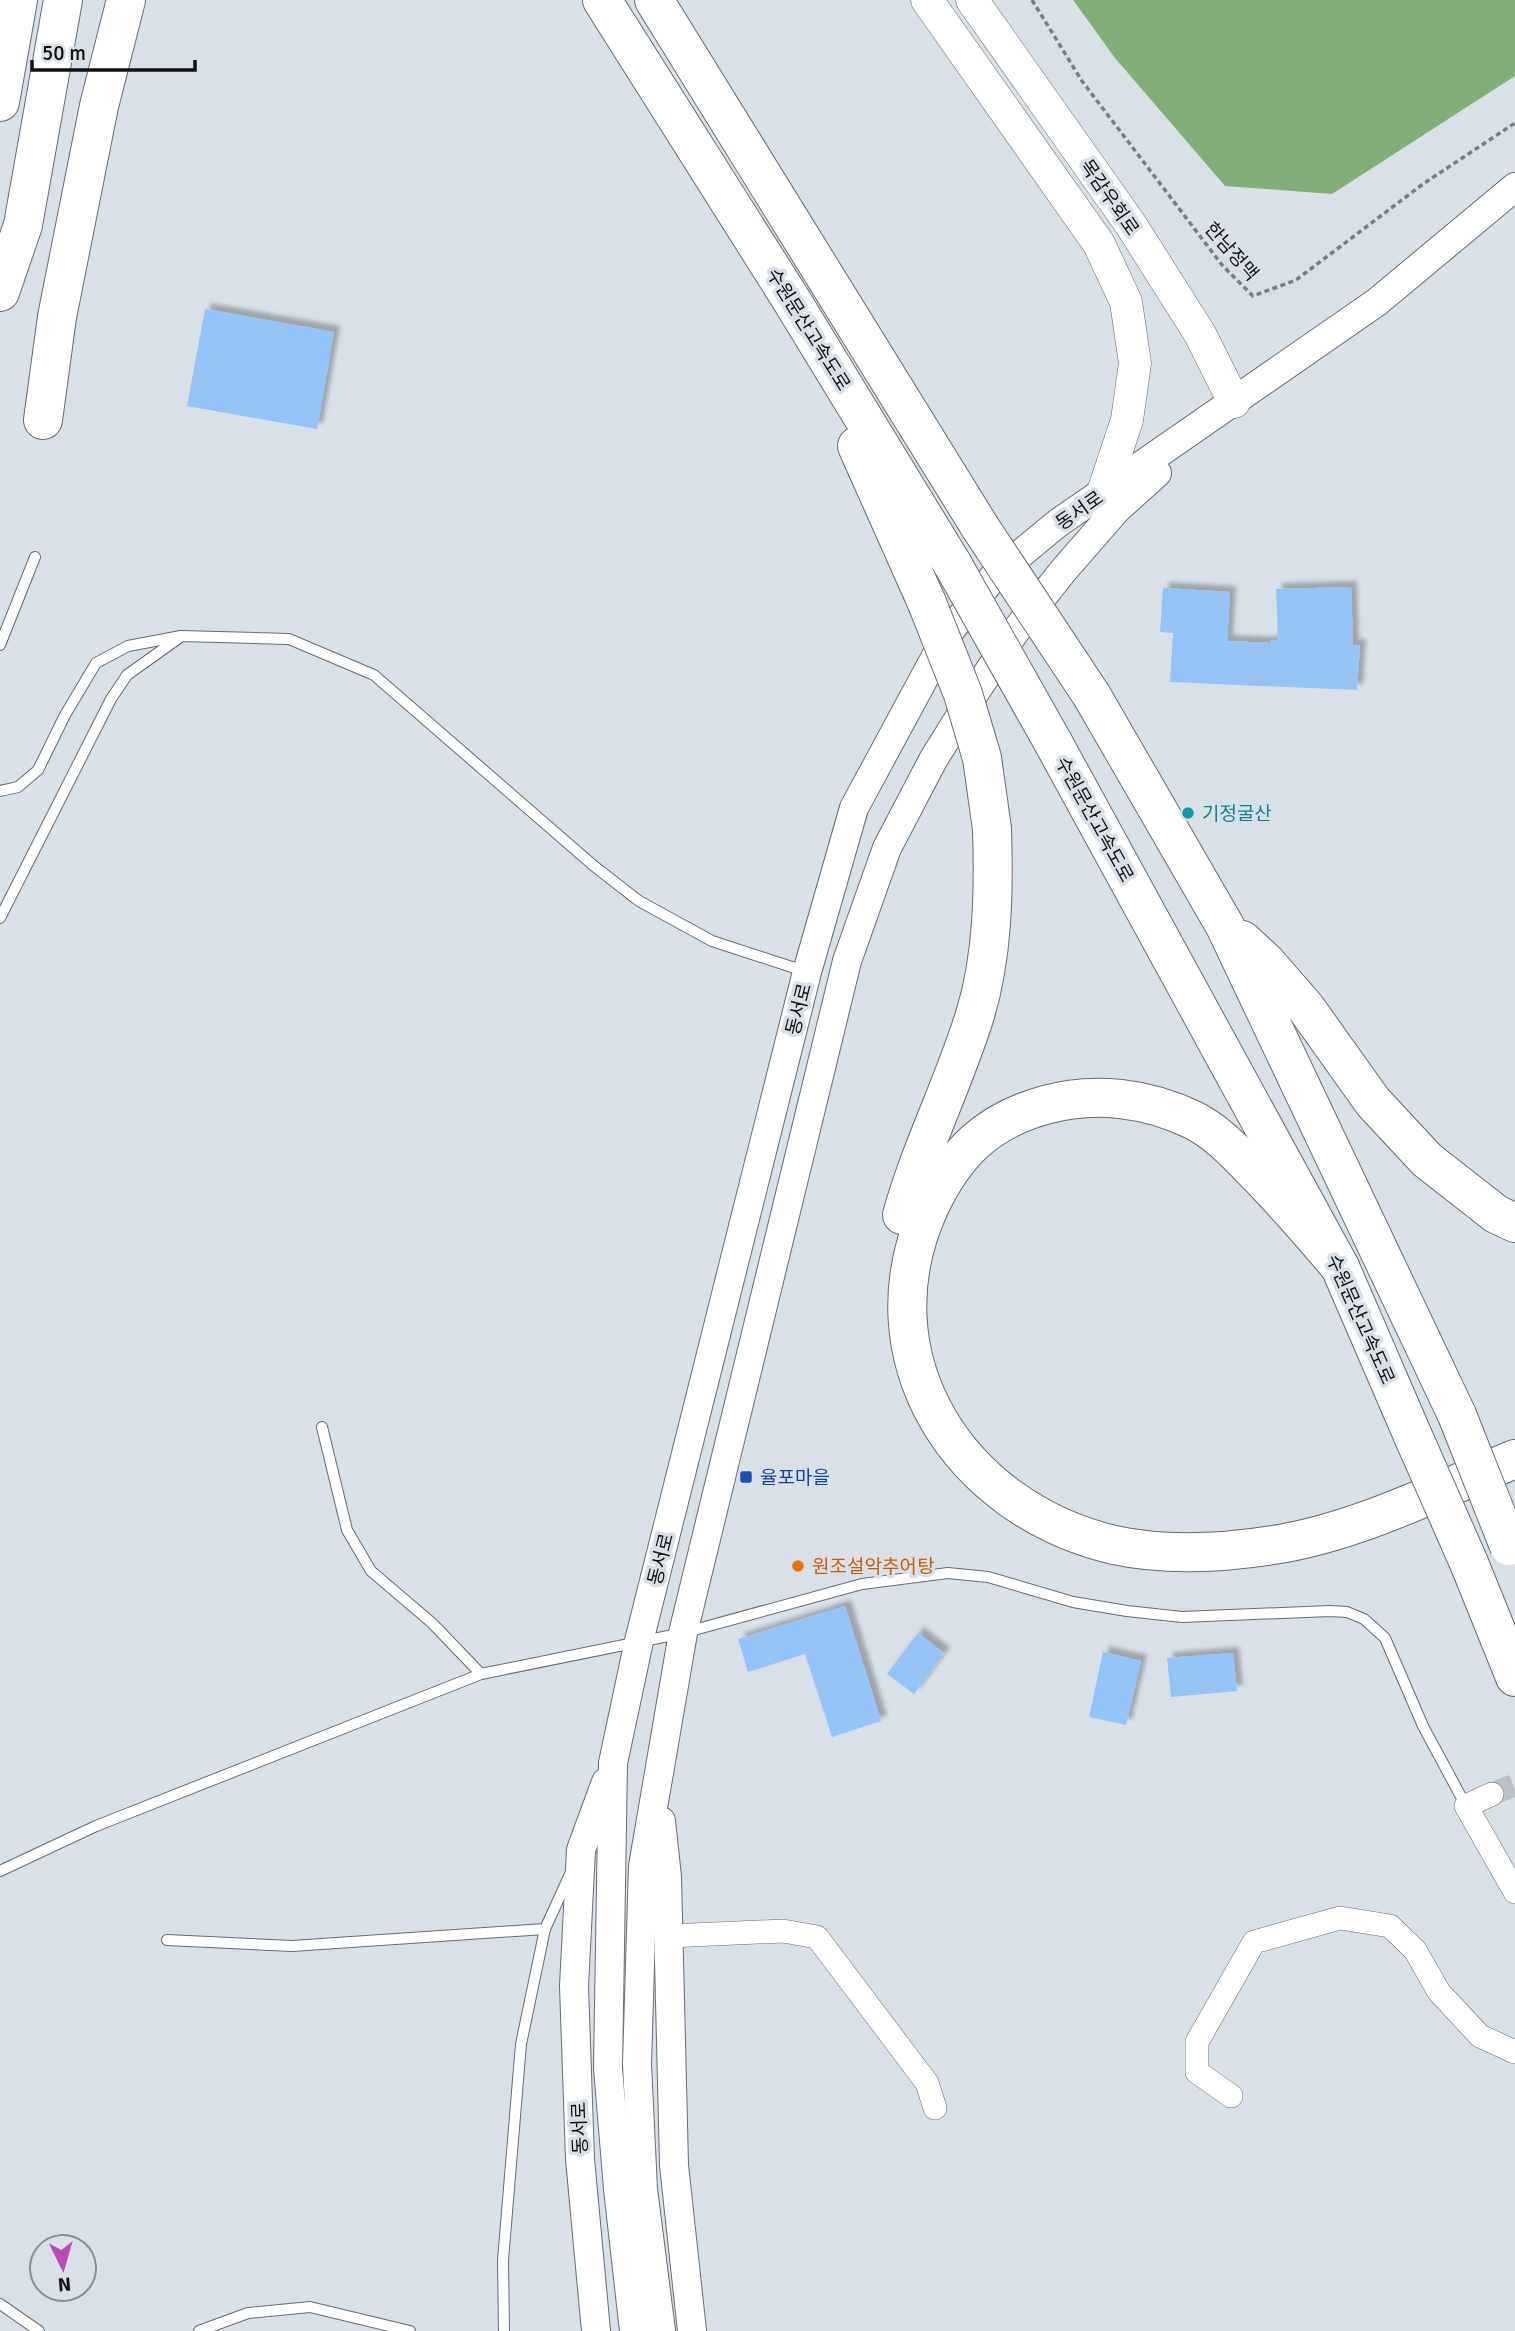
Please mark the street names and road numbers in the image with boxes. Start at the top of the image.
street label: 목감우회로 [1074,155,1144,240]
street label: 한남정맥 [1199,217,1263,286]
street label: 수원문산고속도로 [761,264,855,395]
street label: 동서로 [1051,486,1108,536]
street label: 수원문산고속도로 [1050,753,1139,886]
street label: 동서로 [781,981,817,1038]
street label: 수원문산고속도로 [1321,1251,1399,1388]
street label: 동서로 [643,1531,679,1588]
street label: 동서로 [567,2101,593,2155]

